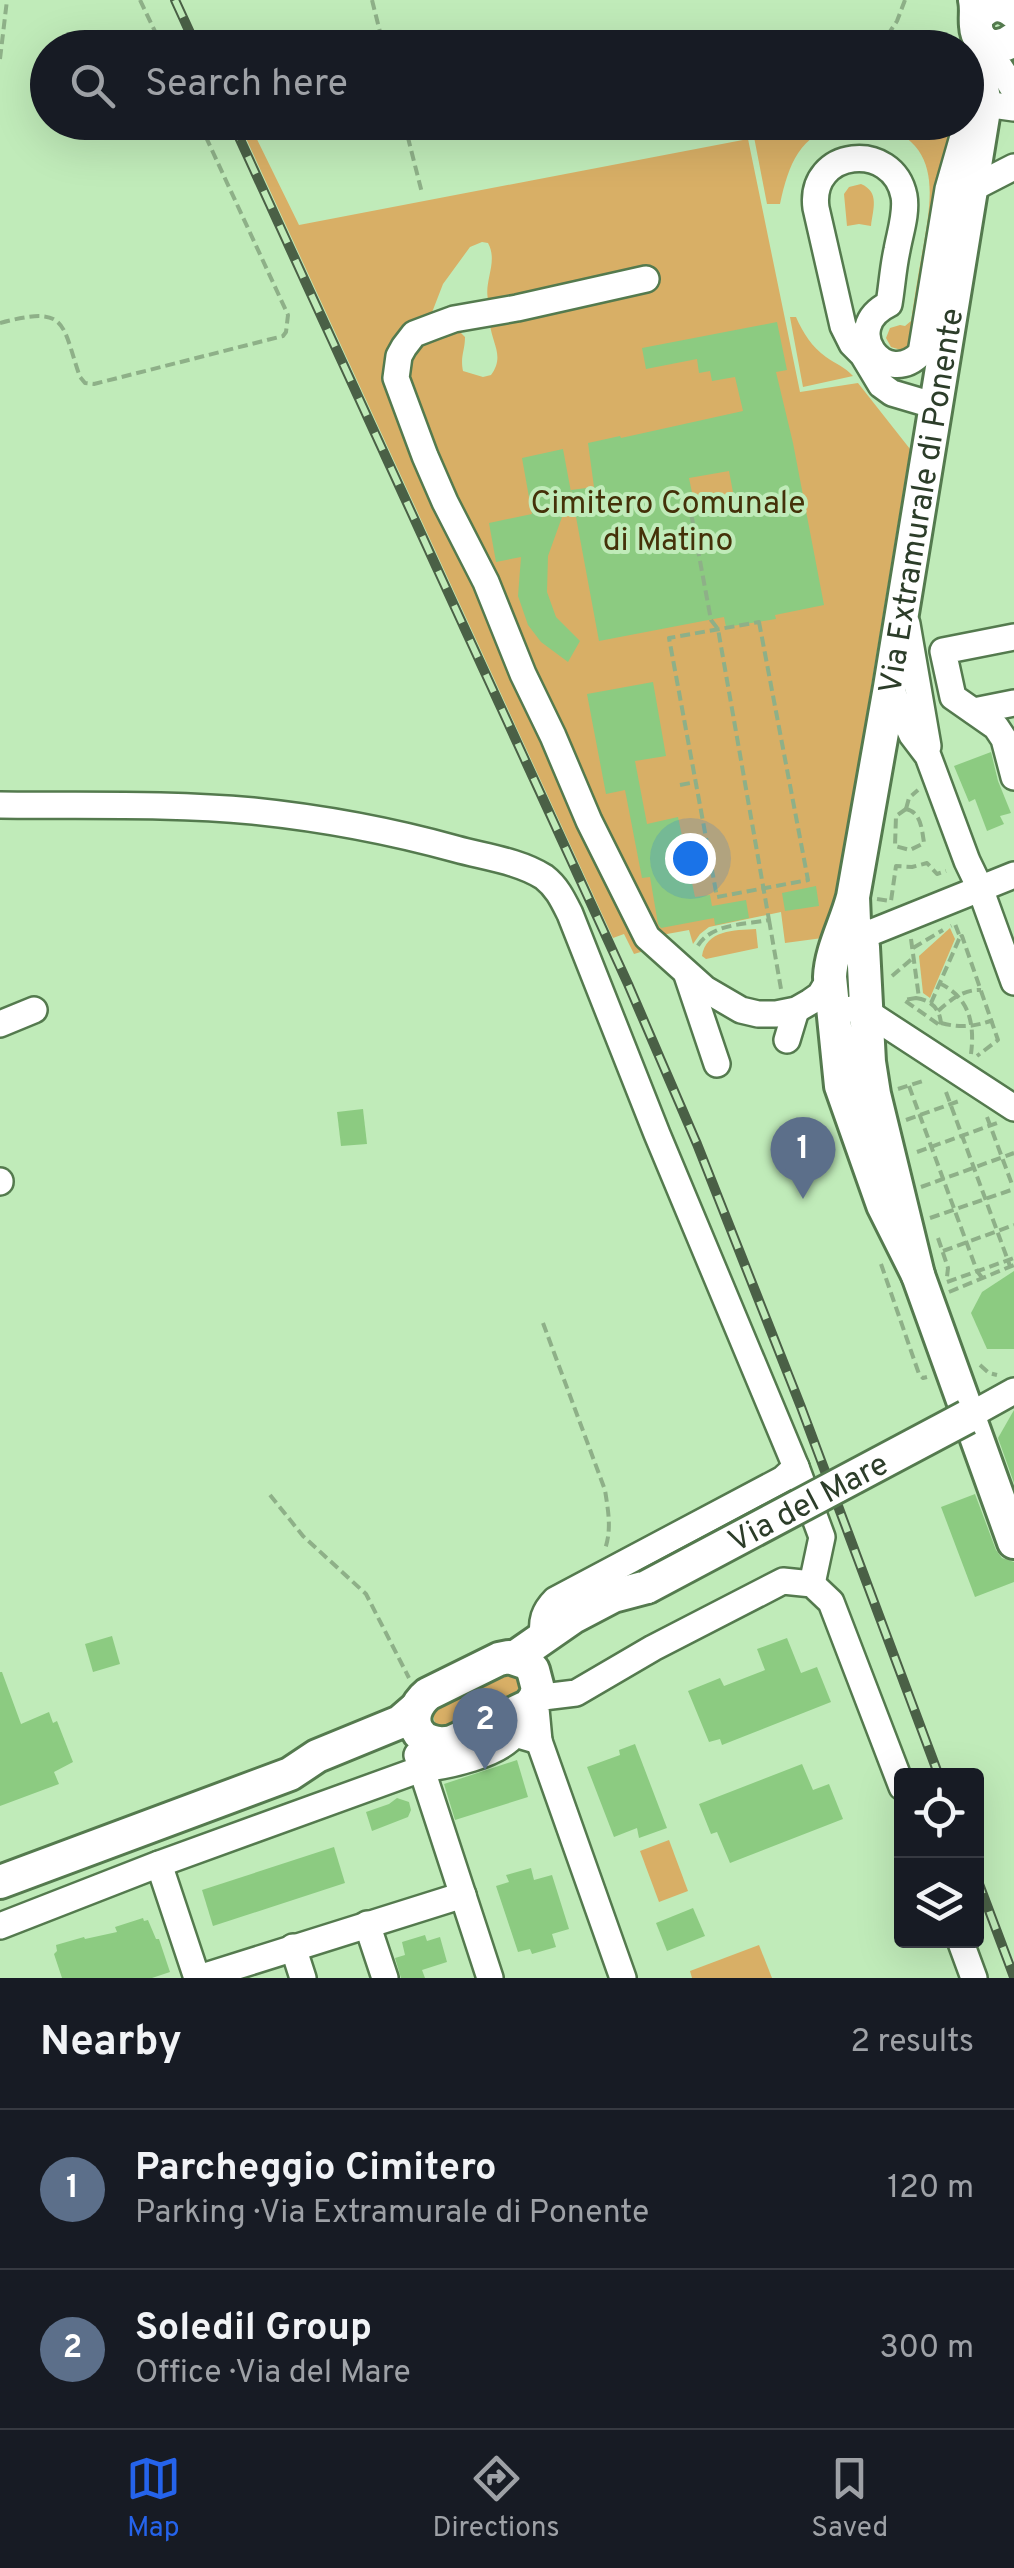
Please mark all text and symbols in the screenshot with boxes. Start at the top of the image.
search box [30,30,984,140]
icon: search [65,58,120,113]
text: Search here [145,61,348,110]
street label: Via Extramurale di Ponente [872,305,974,697]
park label: Cimitero Comunale di Matino [531,485,805,562]
your location [665,833,716,884]
pin: 1 [770,1116,836,1199]
street label: Via del Mare [722,1445,896,1563]
pin: 2 [452,1688,518,1770]
map controls [894,1768,984,1948]
button: locate [894,1768,984,1858]
button: layers [894,1858,984,1948]
text: Nearby [40,2017,182,2070]
text: 2 results [850,2023,974,2063]
text: Parcheggio Cimitero [135,2145,497,2194]
text: 1 [66,2169,79,2209]
text: 120 m [887,2169,974,2209]
text: Parking · Via Extramurale di Ponente [135,2194,649,2234]
text: Soledil Group [135,2305,372,2354]
text: 2 [63,2329,82,2369]
text: 300 m [880,2329,974,2369]
text: Office · Via del Mare [135,2354,411,2394]
tab: Map [126,2451,181,2547]
tab: Directions [432,2451,560,2547]
tab: Saved [811,2451,888,2547]

